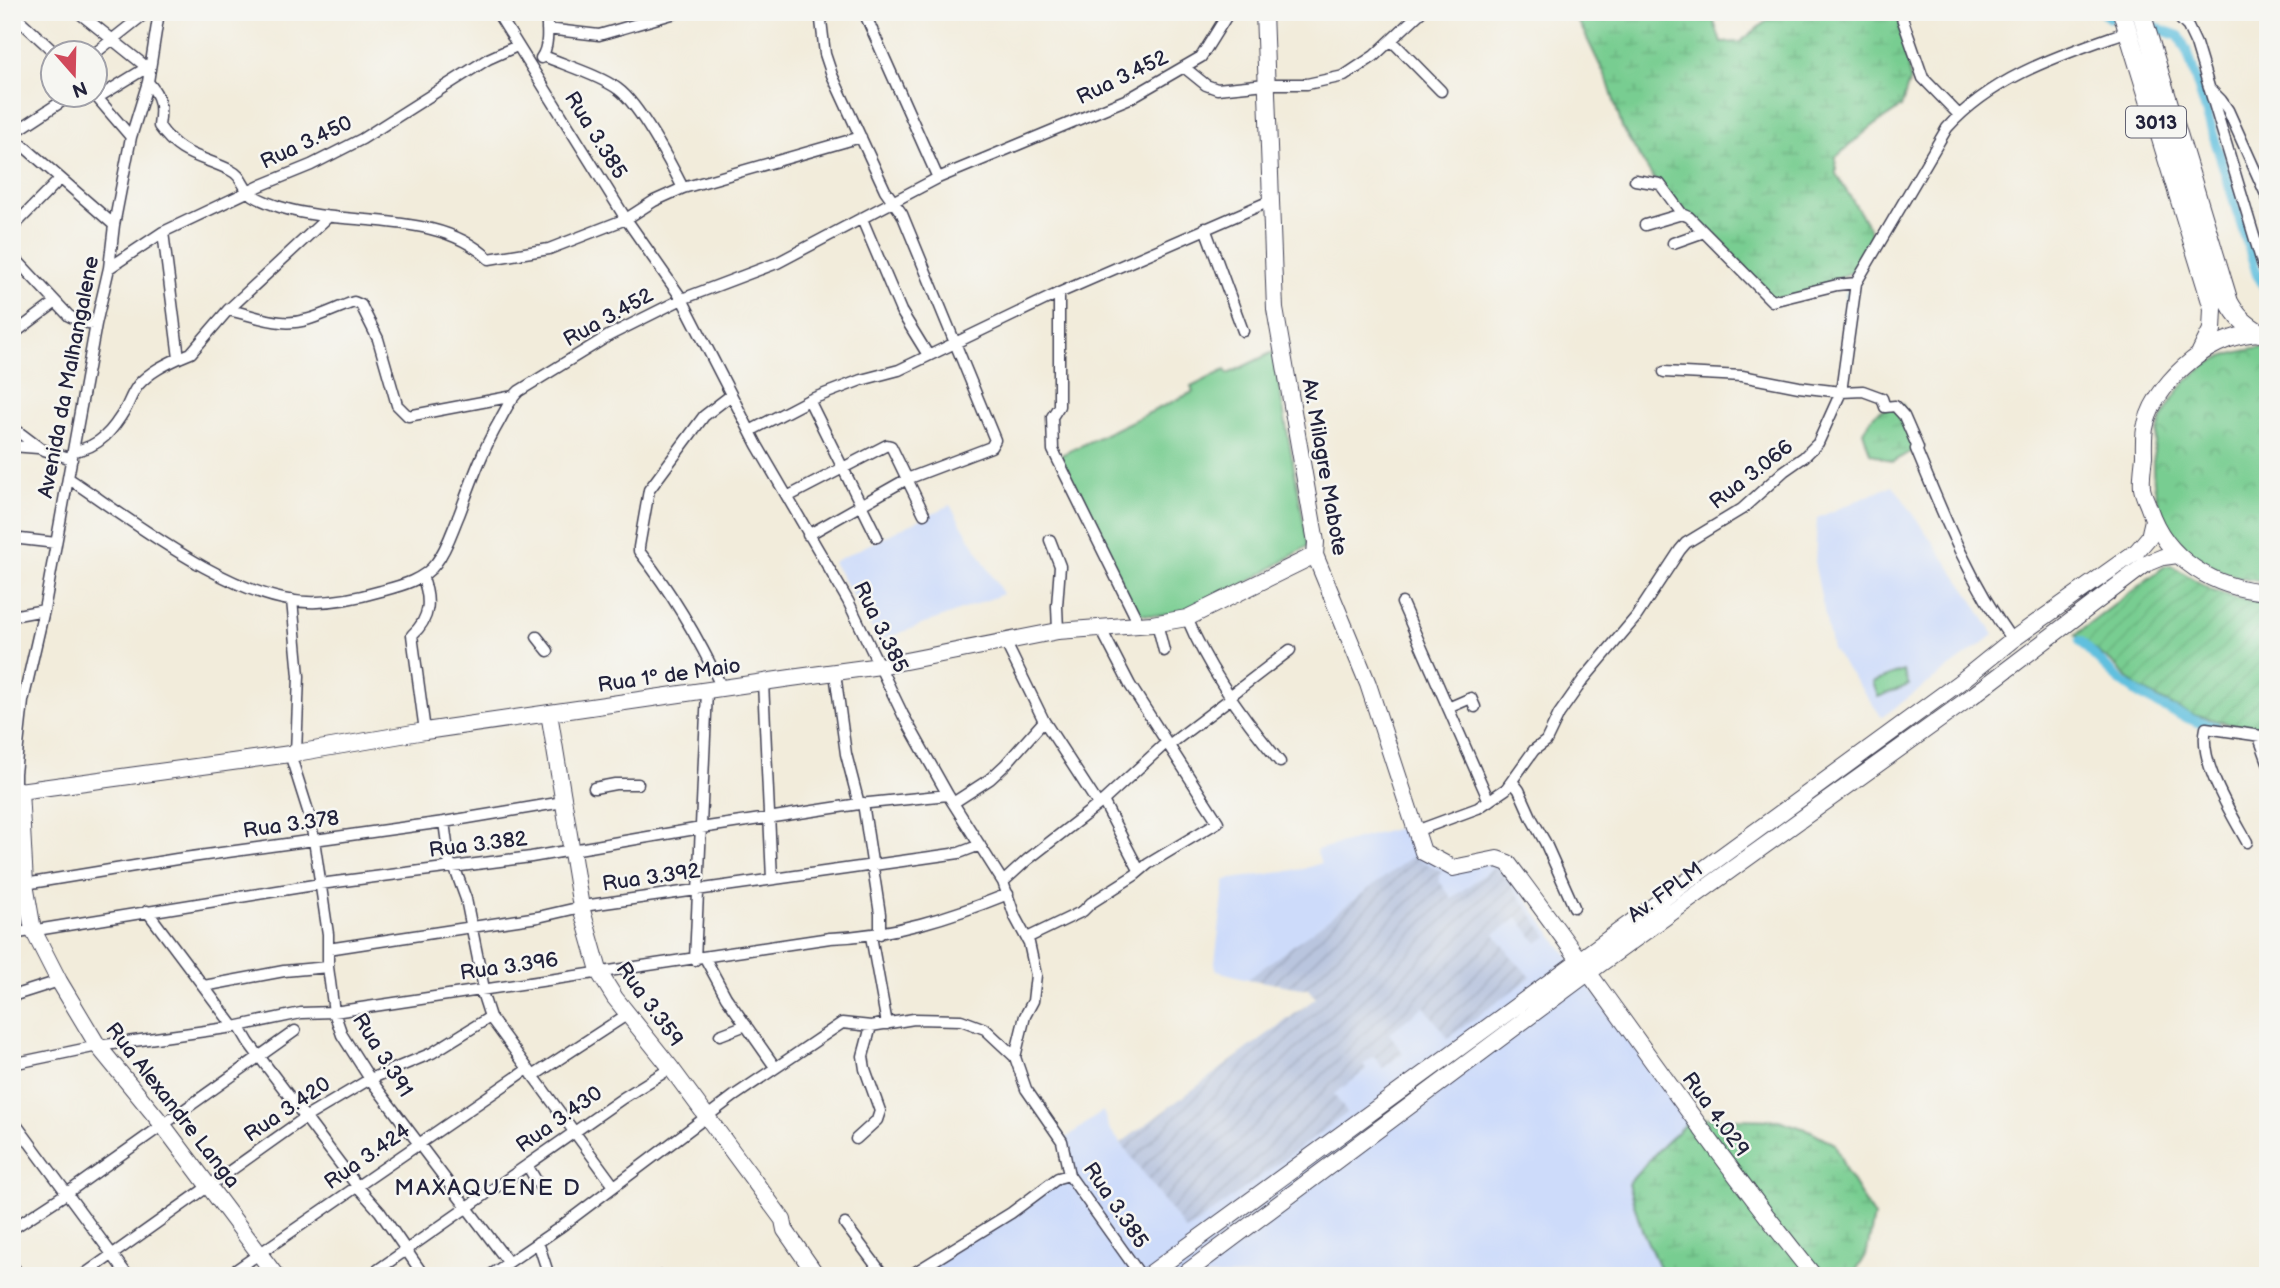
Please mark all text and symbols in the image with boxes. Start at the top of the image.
north arrow [38,38,108,108]
street label: Rua 3.452 [1073,44,1172,110]
text: N [69,75,90,102]
street label: Rua 3.385 [559,87,632,184]
road number: 3013 [2126,106,2186,138]
street label: Rua 3.450 [256,110,356,175]
street label: Avenida da Malhangalene [33,254,104,500]
street label: Rua 3.452 [559,282,658,352]
street label: Av. Milagre Mabote [1297,377,1352,558]
street label: Rua 3.066 [1705,434,1798,515]
street label: Rua 3.385 [848,578,913,677]
street label: Rua 1º de Maio [596,653,742,698]
street label: Rua 3.378 [241,805,341,844]
street label: Rua 3.382 [428,826,529,863]
street label: Av. FPLM [1623,857,1708,928]
street label: Rua 3.392 [600,858,702,897]
street label: Rua 3.396 [458,947,560,986]
street label: Rua 3.359 [611,957,689,1051]
street label: Rua 3.391 [347,1009,418,1102]
street label: Rua Alexandre Langa [100,1018,245,1193]
street label: Rua 4.029 [1677,1067,1755,1161]
street label: Rua 3.420 [239,1071,335,1147]
street label: Rua 3.430 [511,1081,607,1158]
street label: Rua 3.424 [320,1118,415,1195]
street label: Rua 3.385 [1078,1158,1153,1253]
district label: MAXAQUENE D [394,1174,582,1202]

